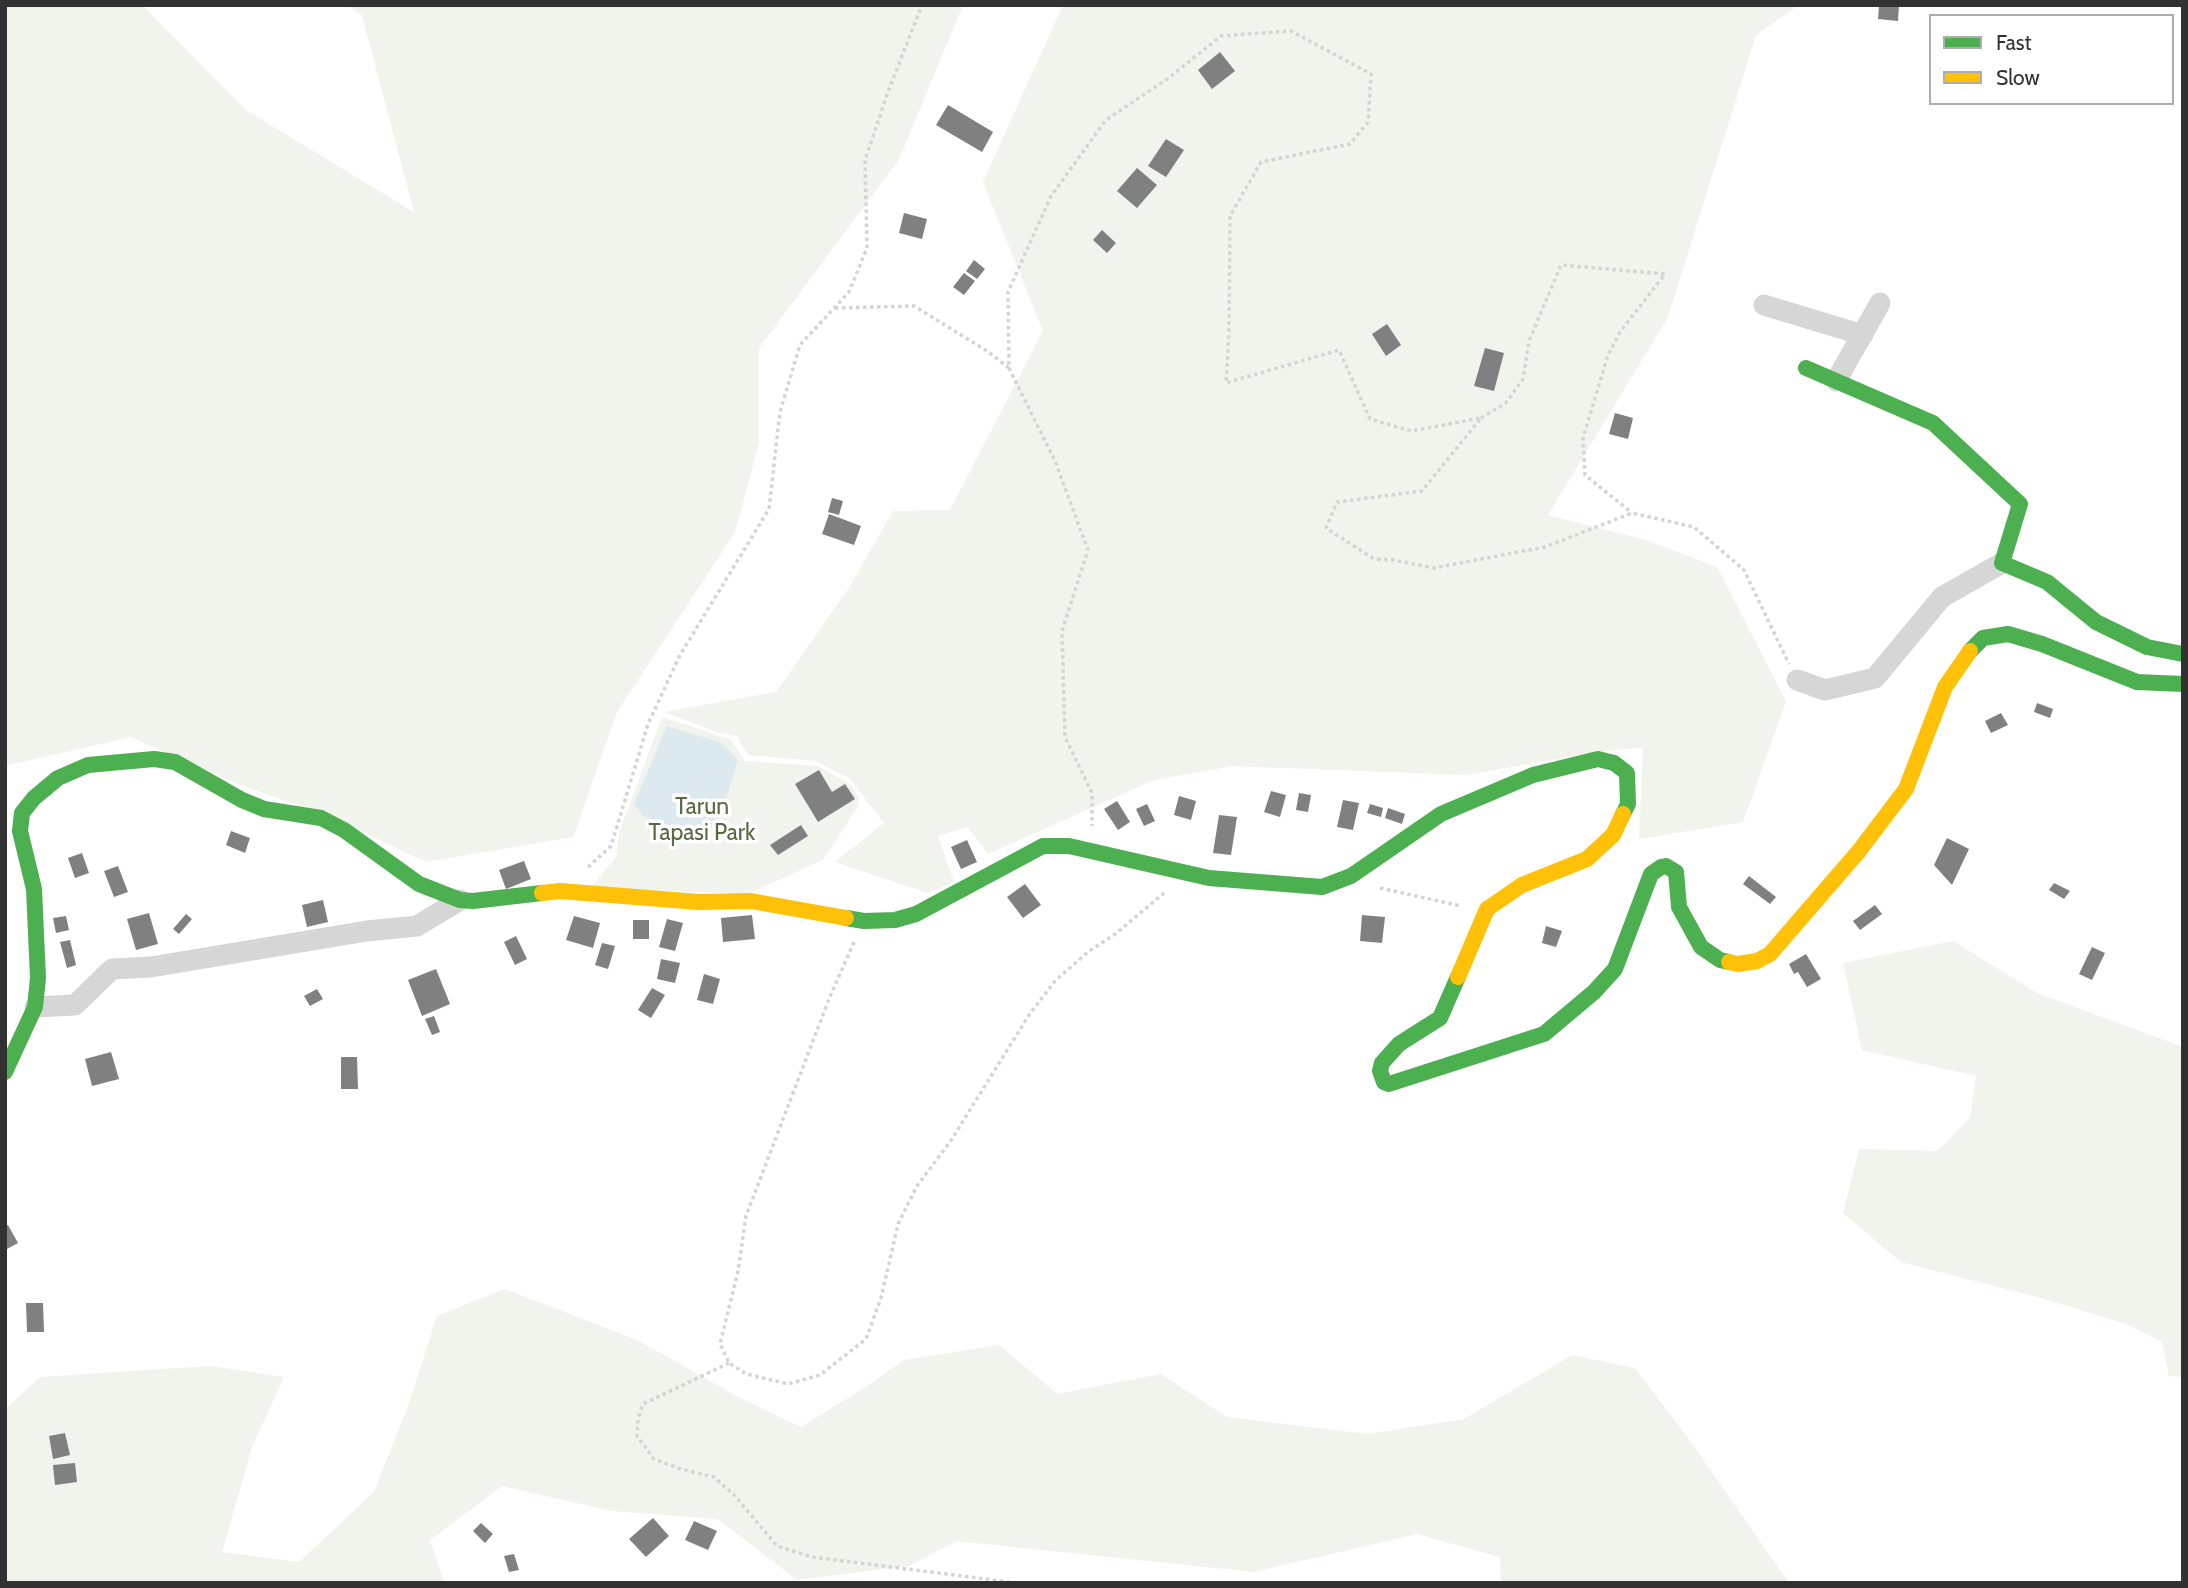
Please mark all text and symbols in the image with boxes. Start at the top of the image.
legend [1929,14,2174,105]
text: Fast [1996,30,2032,55]
text: Slow [1996,65,2040,90]
park label: Tarun Tapasi Park [649,793,755,847]

